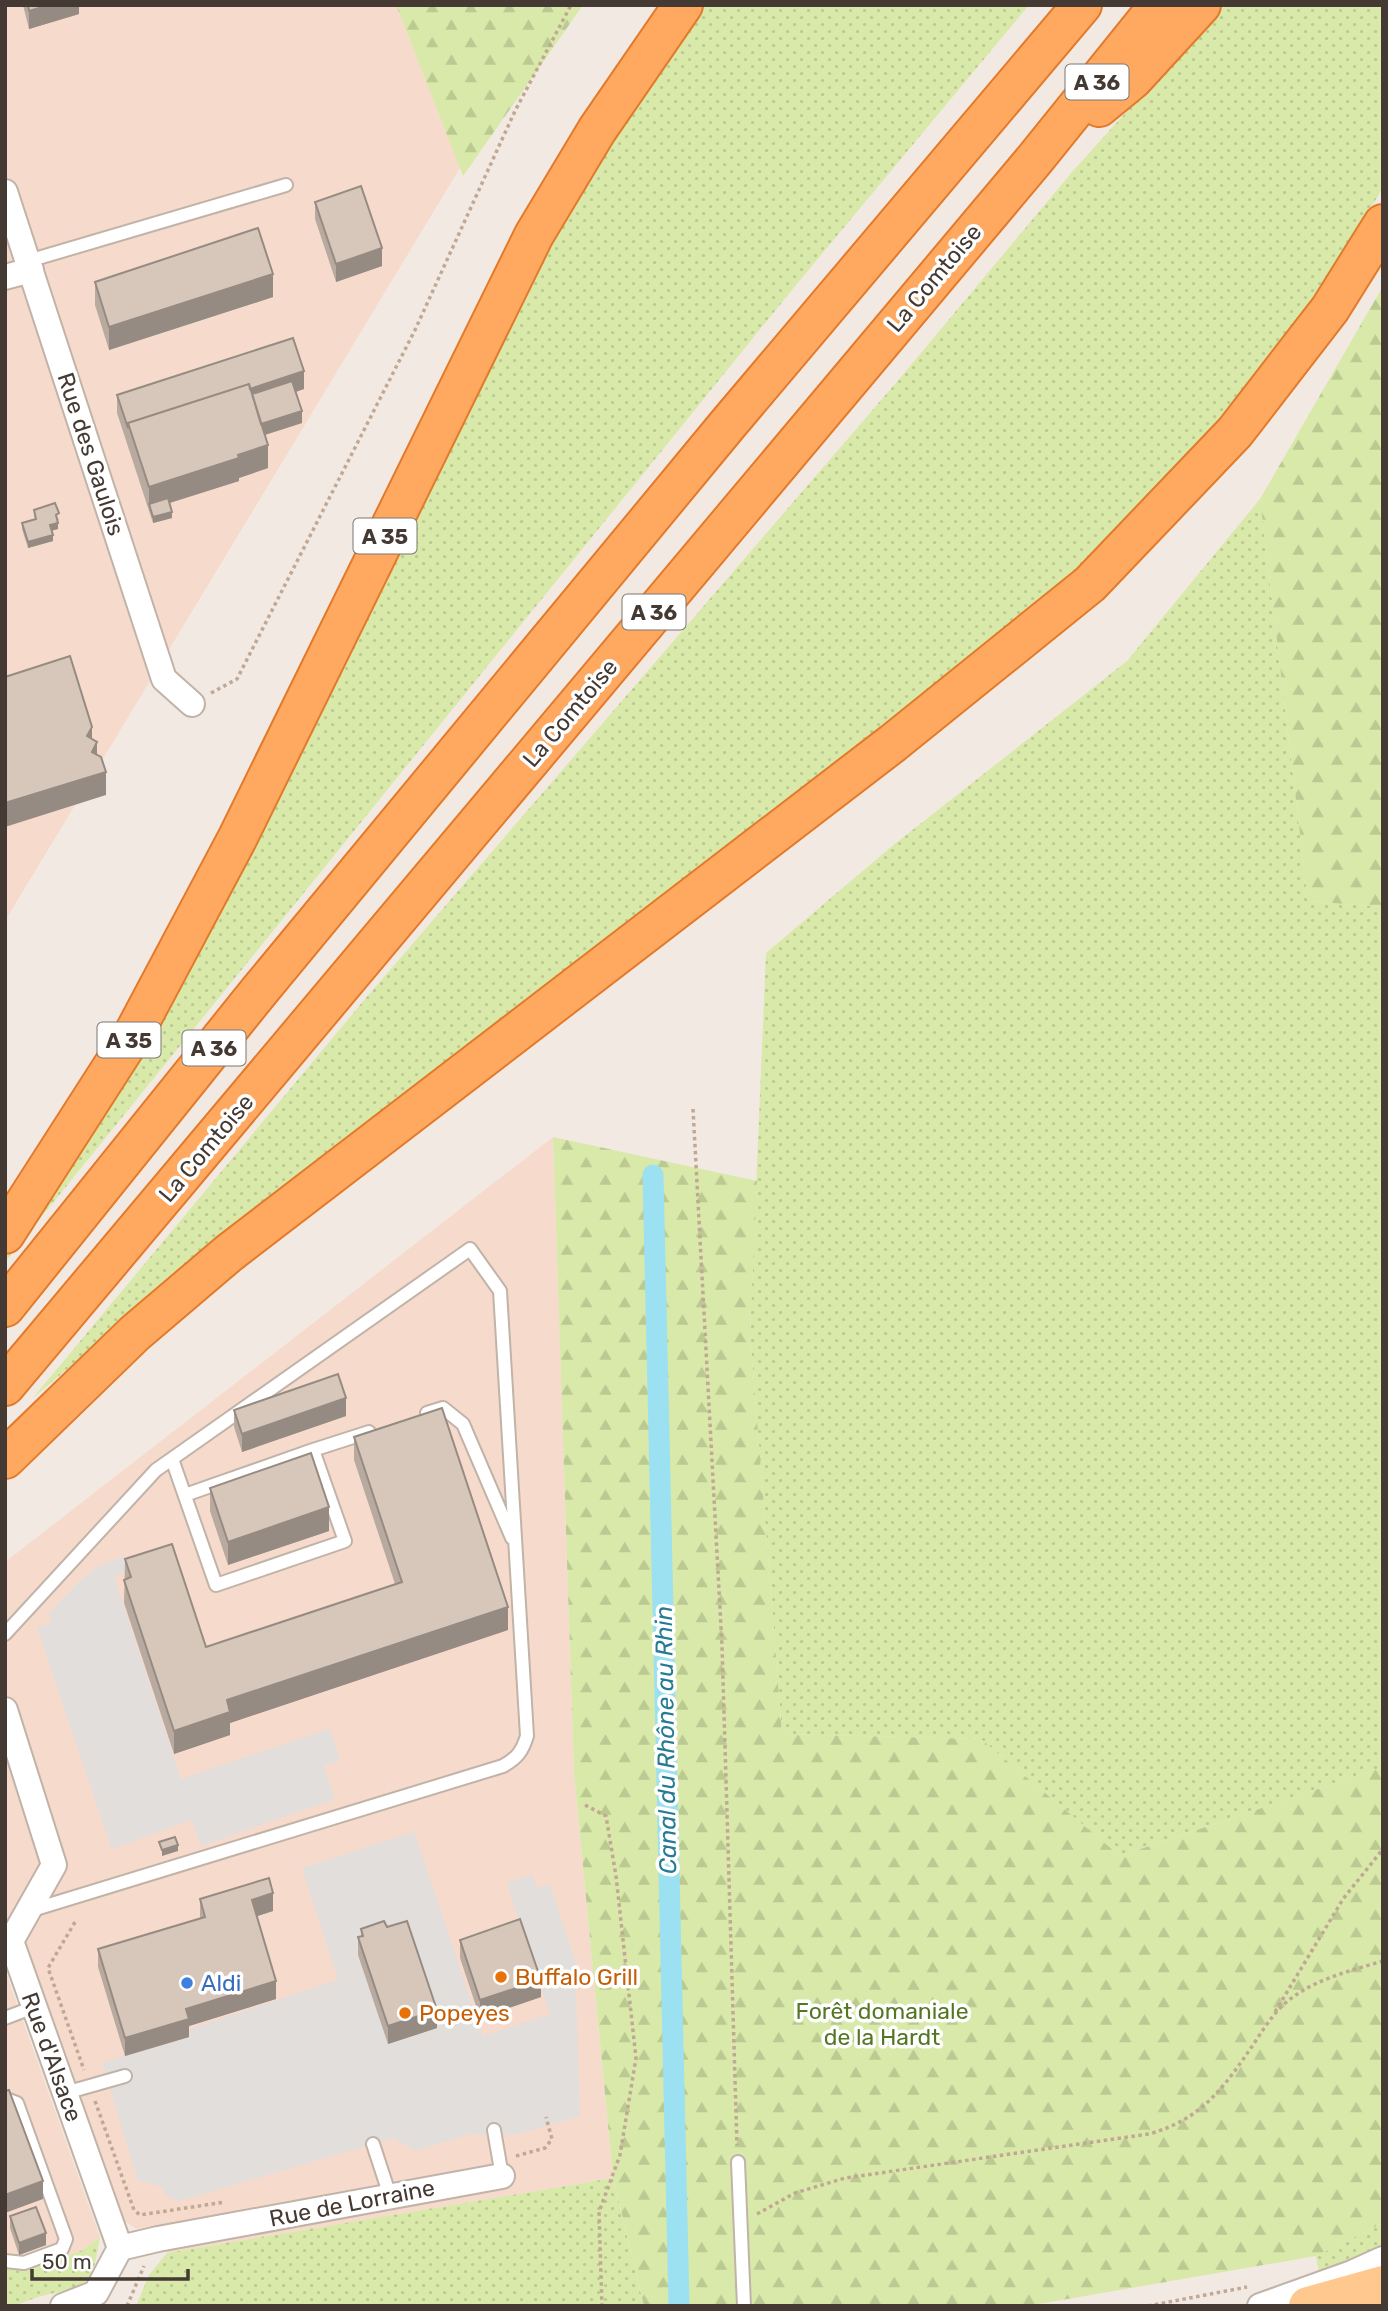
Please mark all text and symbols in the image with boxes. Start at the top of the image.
road number: A 36 [1066,64,1128,100]
street label: La Comtoise [881,218,987,338]
street label: Rue des Gaulois [51,369,131,539]
road number: A 35 [354,518,416,554]
road number: A 36 [622,594,686,630]
street label: La Comtoise [517,653,623,773]
road number: A 35 [97,1023,160,1058]
road number: A 36 [182,1030,246,1066]
street label: La Comtoise [153,1088,259,1208]
water label: Canal du Rhône au Rhin [650,1606,682,1874]
place label: Buffalo Grill [515,1963,638,1991]
place label: Aldi [201,1969,241,1997]
marker: Buffalo Grill [493,1969,509,1985]
marker: Aldi [179,1975,195,1991]
street label: Rue d'Alsace [16,1989,88,2125]
park label: Forêt domaniale de la Hardt [795,1997,969,2051]
place label: Popeyes [419,1999,510,2027]
marker: Popeyes [397,2005,413,2021]
street label: Rue de Lorraine [267,2173,437,2233]
scale bar [32,2238,187,2282]
text: 50 m [42,2249,92,2274]

